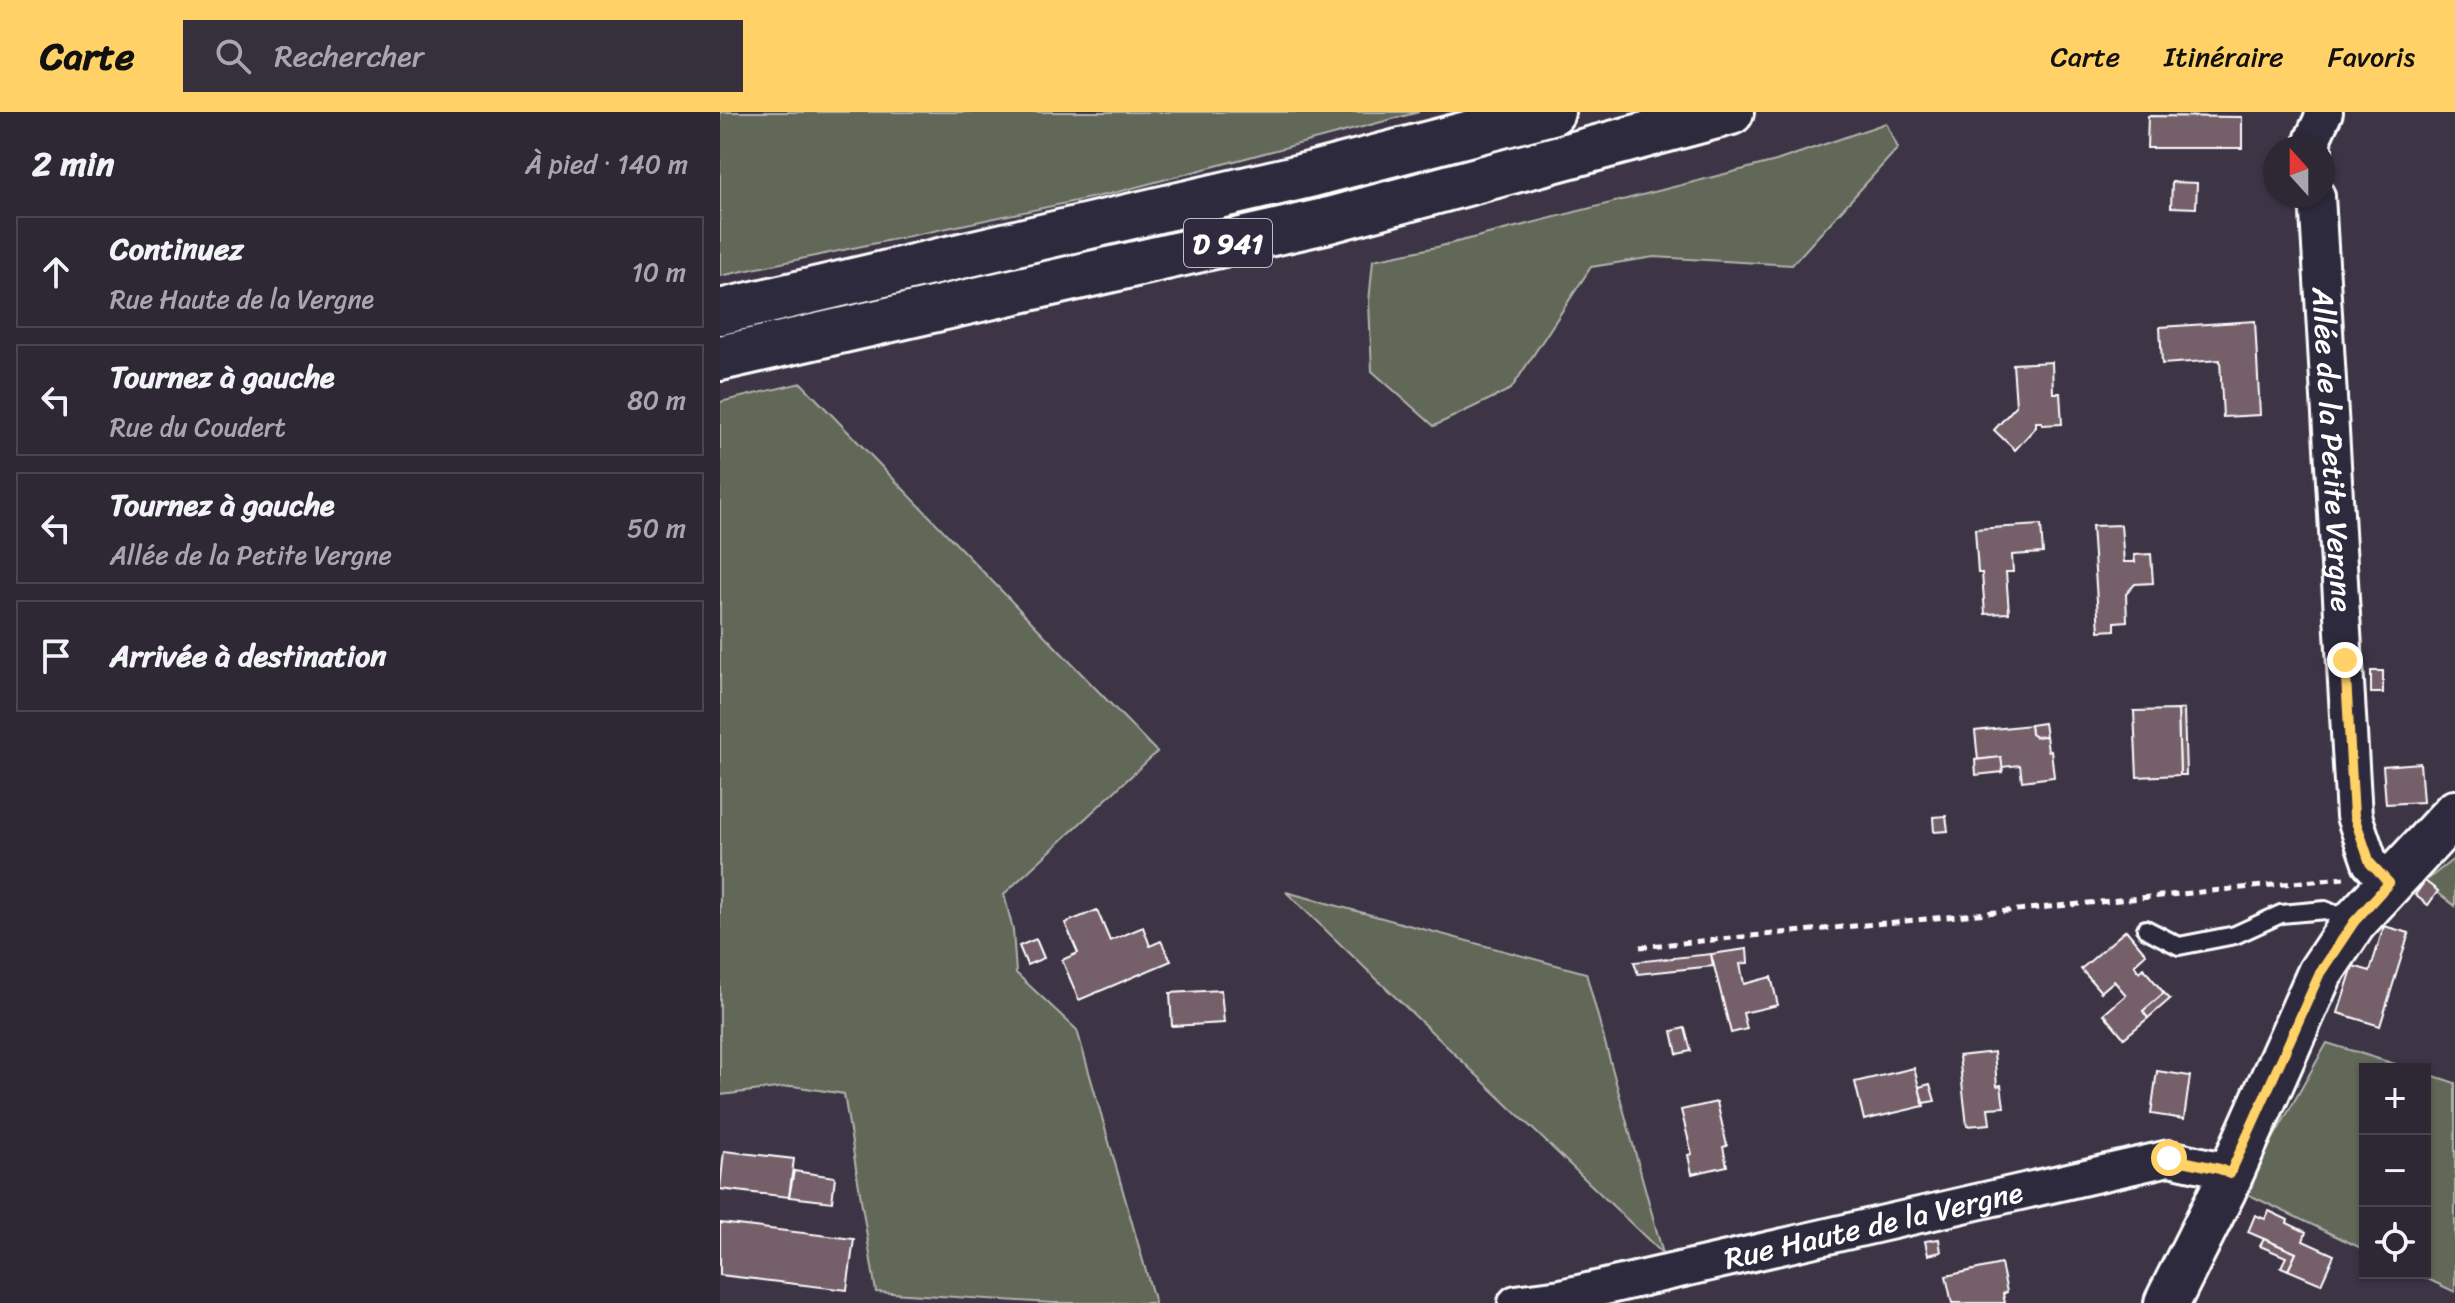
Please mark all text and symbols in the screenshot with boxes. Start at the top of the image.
search box [183,20,743,92]
text: Carte [40,23,135,90]
text: Rechercher [275,29,424,83]
text: Carte [2050,32,2120,81]
text: Itinéraire [2164,32,2284,81]
text: Favoris [2328,32,2415,81]
icon: search [211,34,255,78]
text: 2 min [32,134,114,194]
north arrow [2263,136,2335,208]
text: À pied · 140 m [525,141,688,187]
road number: D 941 [1184,219,1272,267]
text: Continuez [110,222,244,276]
text: 10 m [632,249,686,295]
icon: ahead [34,250,78,294]
text: Rue Haute de la Vergne [110,276,374,322]
street label: Allée de la Petite Vergne [2295,285,2369,614]
text: Tournez à gauche [110,350,335,404]
text: 80 m [627,377,686,423]
icon: left [34,378,78,422]
text: Rue du Coudert [110,404,286,450]
text: Tournez à gauche [110,478,335,532]
text: 50 m [627,505,686,551]
icon: left [34,506,78,550]
text: Allée de la Petite Vergne [110,532,392,578]
text: Arrivée à destination [110,629,387,683]
icon: arrive [34,634,78,678]
route end [2327,642,2363,678]
map controls [2359,1063,2431,1279]
button: + [2359,1063,2431,1135]
button: − [2359,1135,2431,1207]
route start [2151,1140,2187,1176]
street label: Rue Haute de la Vergne [1719,1165,2028,1286]
button: locate [2359,1207,2431,1279]

